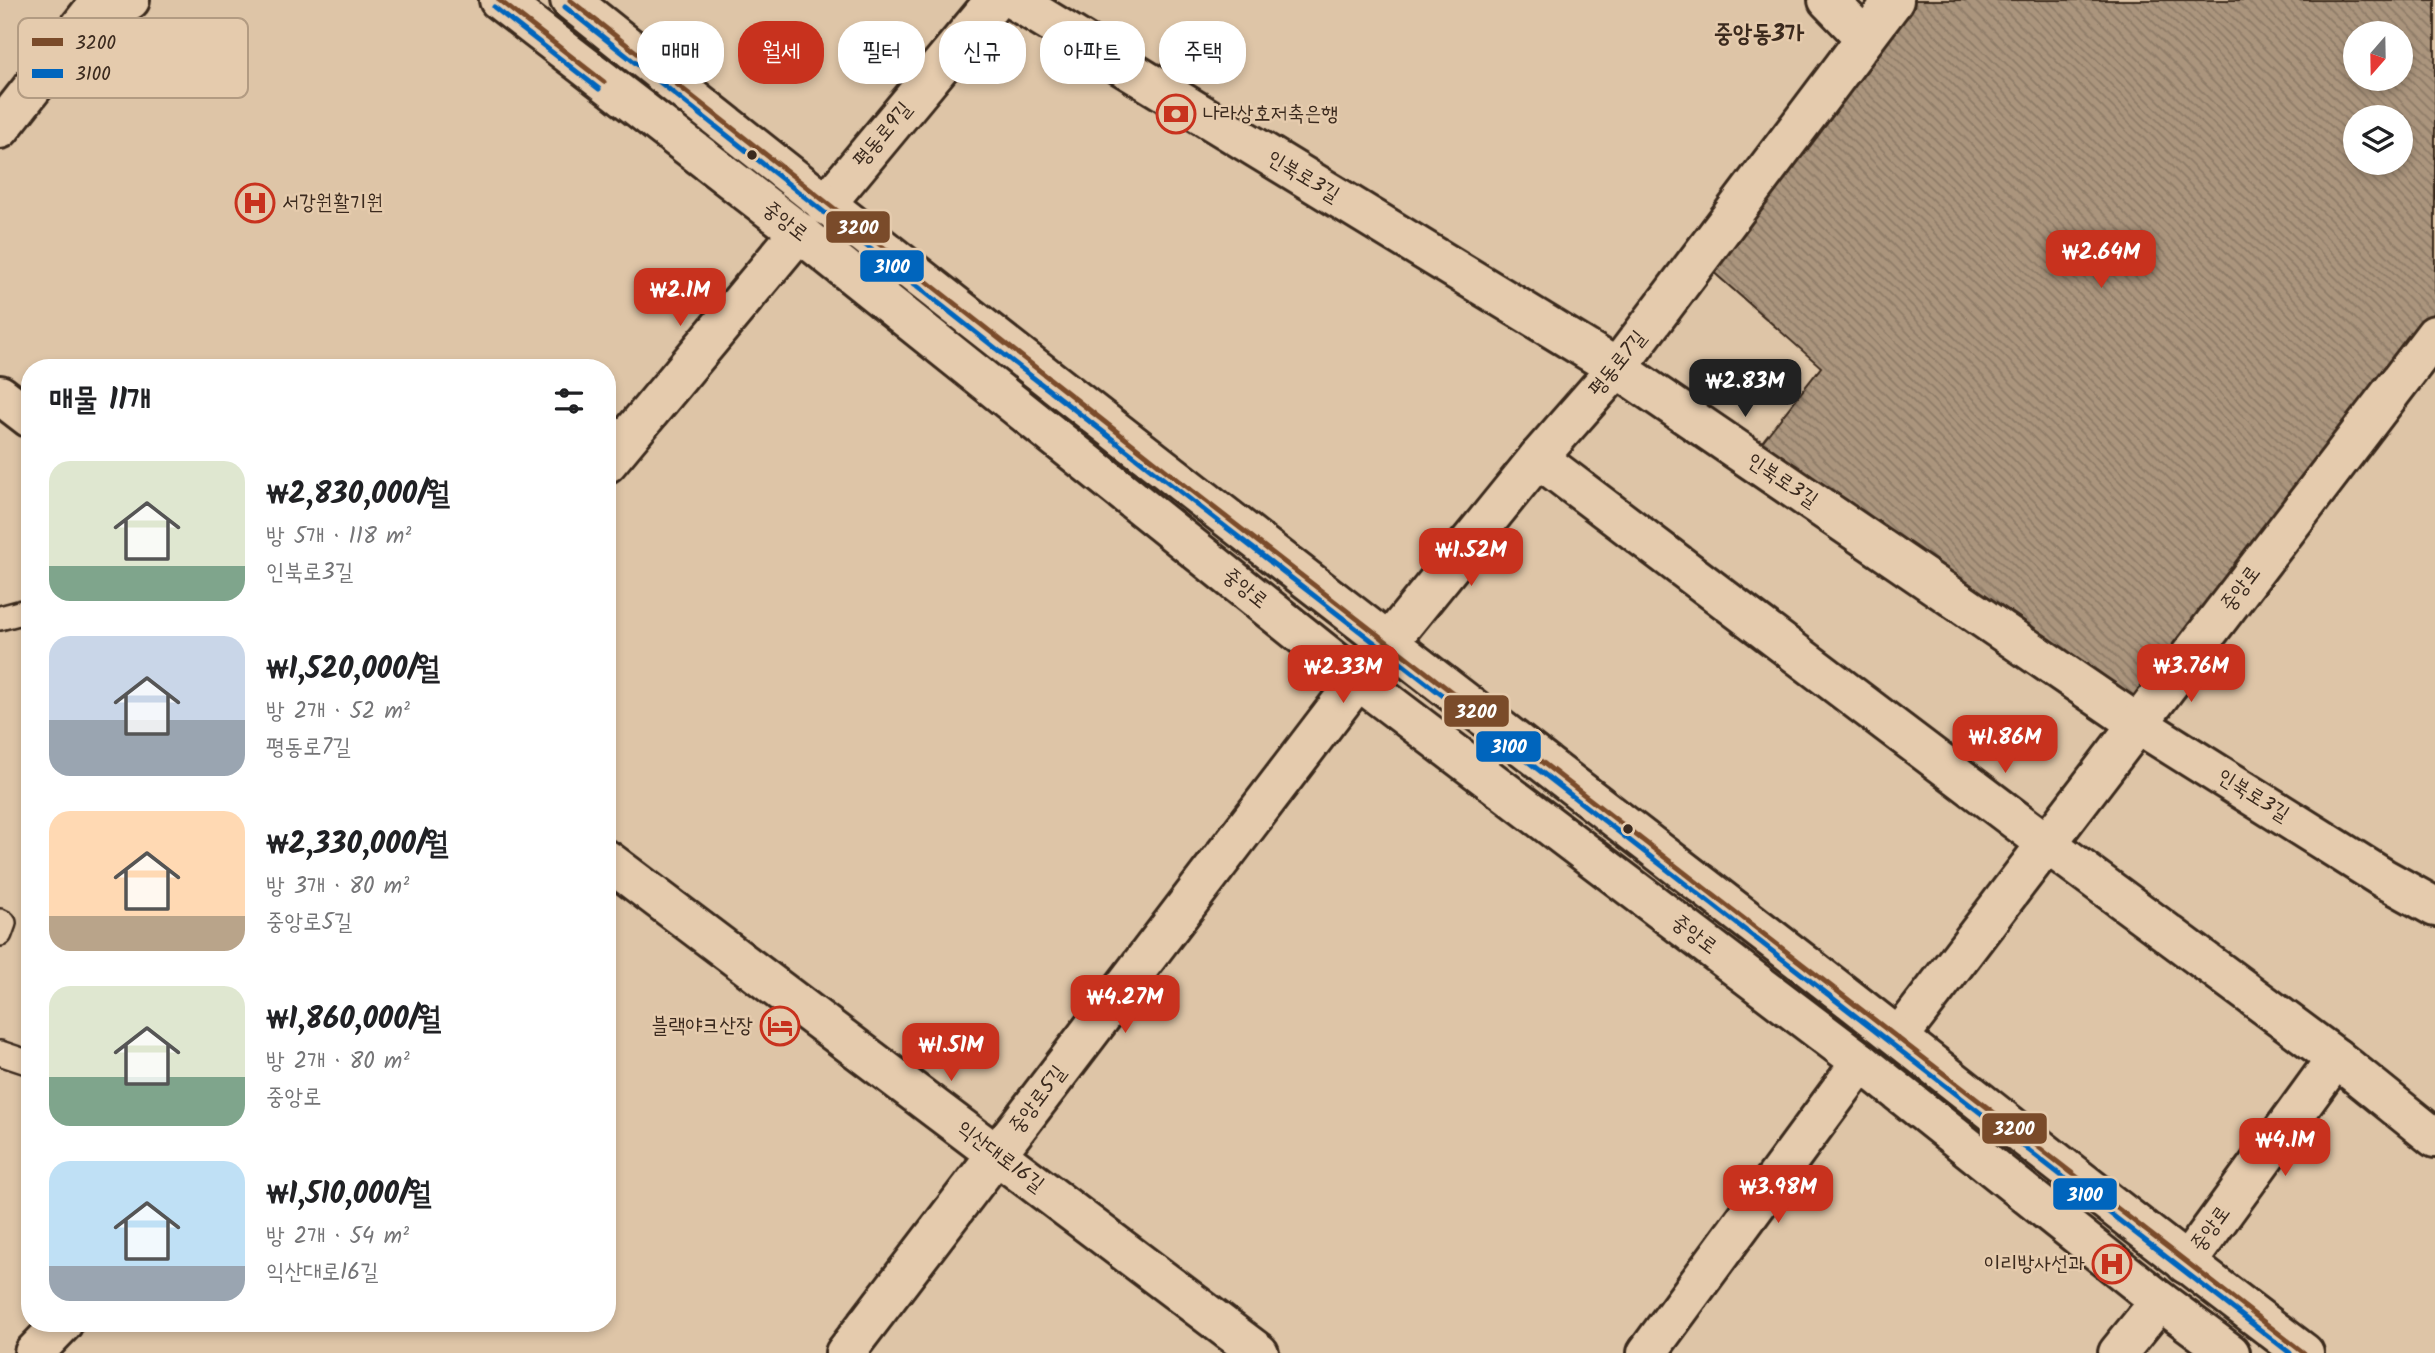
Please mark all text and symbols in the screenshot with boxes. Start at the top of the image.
district label: 중앙동3가 [1714,15,1805,54]
legend [18,18,248,98]
chip: 매매 [637,21,724,84]
chip: 월세 [738,21,824,84]
chip: 필터 [838,21,925,84]
chip: 신규 [939,21,1026,84]
chip: 아파트 [1040,21,1145,84]
chip: 주택 [1159,21,1246,84]
north arrow [2343,21,2413,91]
map controls [2343,21,2413,175]
text: 3200 [75,29,116,59]
text: 3100 [75,60,111,90]
bank icon: 나라상호저축은행 [1155,93,1197,135]
street label: 평동로9길 [845,95,921,175]
place label: 나라상호저축은행 [1203,98,1338,131]
button: layers [2343,105,2413,175]
street label: 인북로3길 [1260,142,1346,212]
unlabelled marker [745,148,759,162]
hospital icon: 서강원활기원 [234,182,276,224]
place label: 서강원활기원 [282,187,383,220]
street label: 중앙로 [755,193,815,251]
line badge: 3200 [825,210,891,244]
text: 3200 [837,214,879,244]
pin: ₩2.64M [2044,230,2158,290]
text: ₩2.64M [2062,235,2140,271]
line badge: 3100 [859,249,925,283]
text: 3100 [873,253,910,283]
pin: ₩2.1M [631,268,729,328]
text: ₩2.1M [650,273,710,309]
street label: 평동로7길 [1581,324,1655,404]
pin: ₩2.83M [1688,360,1802,419]
text: ₩2.83M [1705,364,1785,400]
text: 매물 11개 [49,377,151,425]
icon: filters [550,382,588,420]
street label: 인북로3길 [1740,445,1824,517]
text: ₩2,830,000/월 [266,471,450,519]
icon: home [105,489,189,573]
text: 방 5개 · 118 m² [266,519,411,555]
pin: ₩1.52M [1414,528,1528,588]
text: ₩1.52M [1435,533,1507,569]
text: 인북로3길 [266,555,353,591]
street label: 중앙로 [2213,559,2269,619]
street label: 중앙로 [1215,560,1275,618]
pin: ₩3.76M [2134,644,2248,704]
text: ₩1,520,000/월 [266,646,440,694]
pin: ₩2.33M [1286,646,1400,705]
text: ₩3.76M [2153,649,2229,685]
text: ₩2.33M [1304,650,1382,686]
icon: home [105,664,189,748]
text: 방 2개 · 52 m² [266,694,410,730]
line badge: 3200 [1443,694,1510,728]
text: 3200 [1455,698,1497,728]
pin: ₩1.86M [1948,716,2062,775]
text: ₩1.86M [1969,720,2041,756]
text: 평동로7길 [266,730,351,766]
line badge: 3100 [1475,730,1542,763]
text: 3100 [1490,733,1527,763]
street label: 인북로3길 [2211,761,2296,831]
text: ₩2,330,000/월 [266,821,449,869]
unlabelled marker [1621,822,1635,836]
icon: home [105,839,189,923]
text: 방 3개 · 80 m² [266,869,409,905]
text: 중앙로5길 [266,905,352,941]
street label: 중앙로 [1664,907,1724,963]
pin: ₩4.27M [1068,976,1182,1035]
text: ₩4.27M [1087,980,1163,1016]
text: ₩1,860,000/월 [266,996,441,1044]
hotel icon: 블랙야크산장 [759,1005,801,1047]
place label: 블랙야크산장 [652,1010,753,1043]
icon: home [105,1014,189,1098]
pin: ₩1.51M [894,1024,1008,1083]
text: ₩1.51M [918,1028,984,1064]
text: 방 2개 · 80 m² [266,1044,409,1080]
street label: 중앙로5길 [1001,1058,1075,1141]
text: 중앙로 [266,1080,322,1116]
line badge: 3200 [1981,1112,2048,1145]
street label: 익산대로16길 [949,1113,1051,1201]
text: 3200 [1993,1115,2035,1145]
pin: ₩4.1M [2236,1118,2334,1178]
text: ₩4.1M [2255,1123,2315,1159]
pin: ₩3.98M [1721,1166,1835,1225]
text: ₩3.98M [1739,1170,1817,1206]
text: ₩1,510,000/월 [266,1171,432,1219]
line badge: 3100 [2052,1177,2118,1211]
text: 3100 [2066,1181,2103,1211]
icon: home [105,1189,189,1273]
street label: 중앙로 [2183,1199,2239,1259]
text: 방 2개 · 54 m² [266,1219,409,1255]
hospital icon: 이리방사선과 [2091,1243,2133,1285]
place label: 이리방사선과 [1984,1248,2085,1281]
text: 익산대로16길 [266,1255,379,1291]

